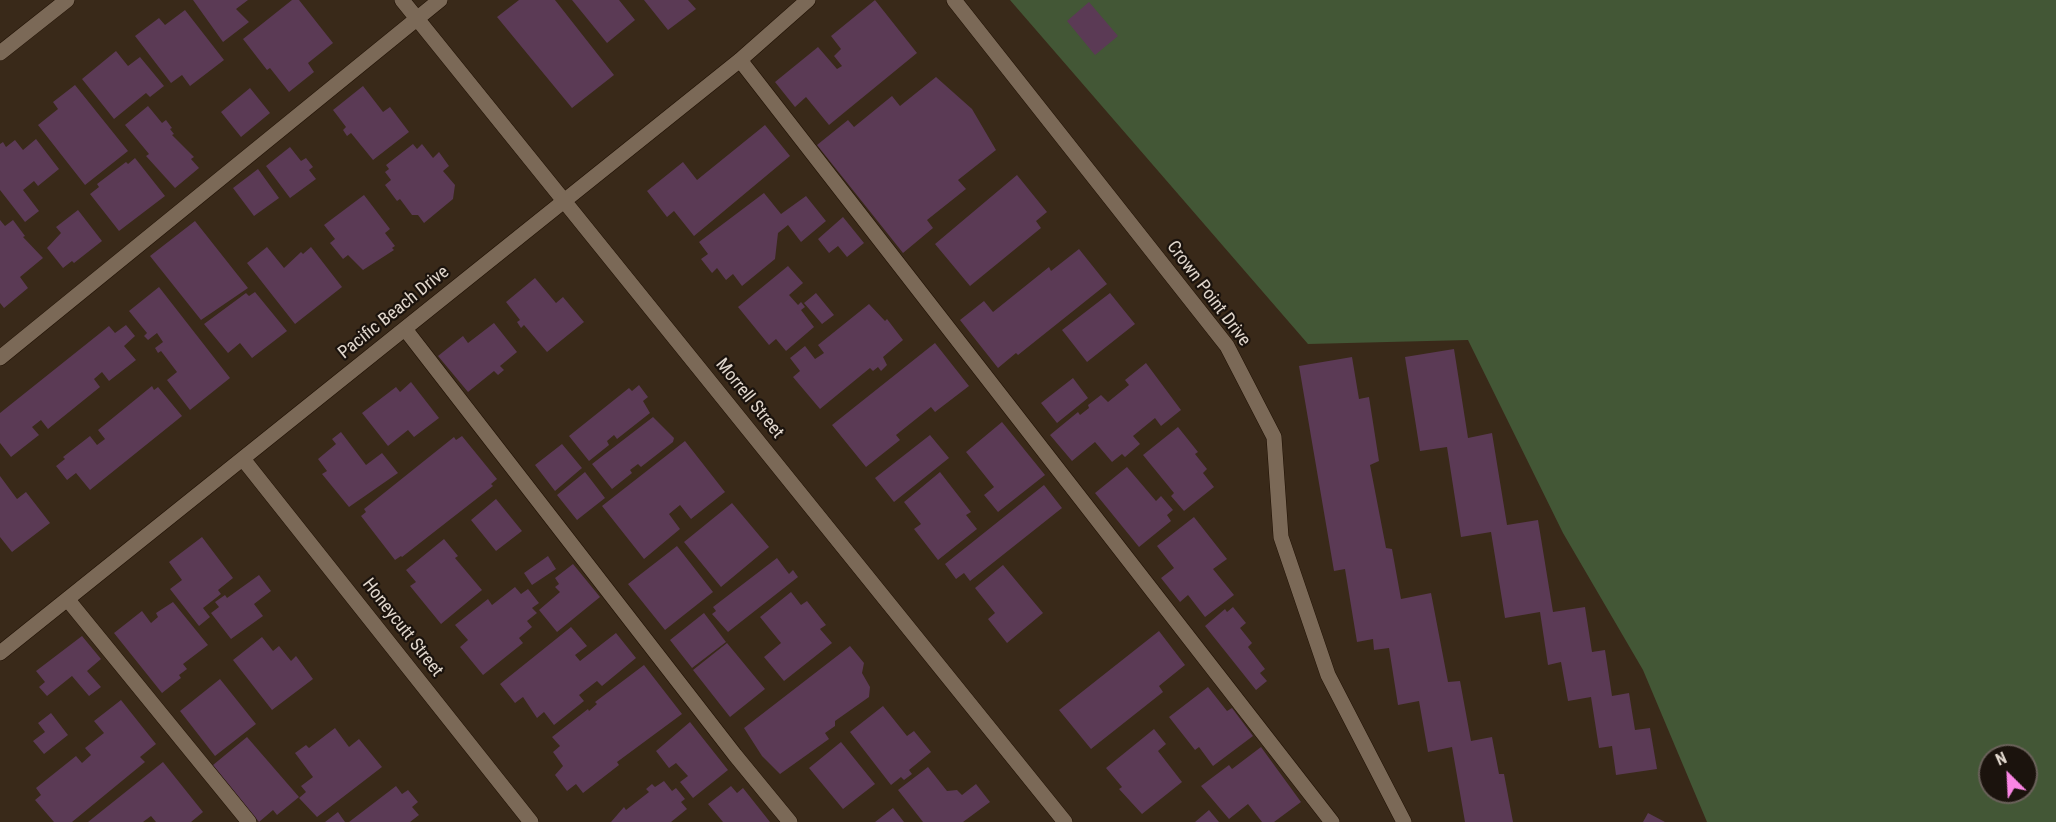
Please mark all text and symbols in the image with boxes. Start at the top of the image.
street label: Crown Point Drive [1161,237,1255,351]
street label: Pacific Beach Drive [334,262,454,364]
street label: Morrell Street [710,355,788,443]
street label: Honeycutt Street [357,575,447,681]
north arrow [1978,744,2038,804]
text: N [1993,748,2010,770]

